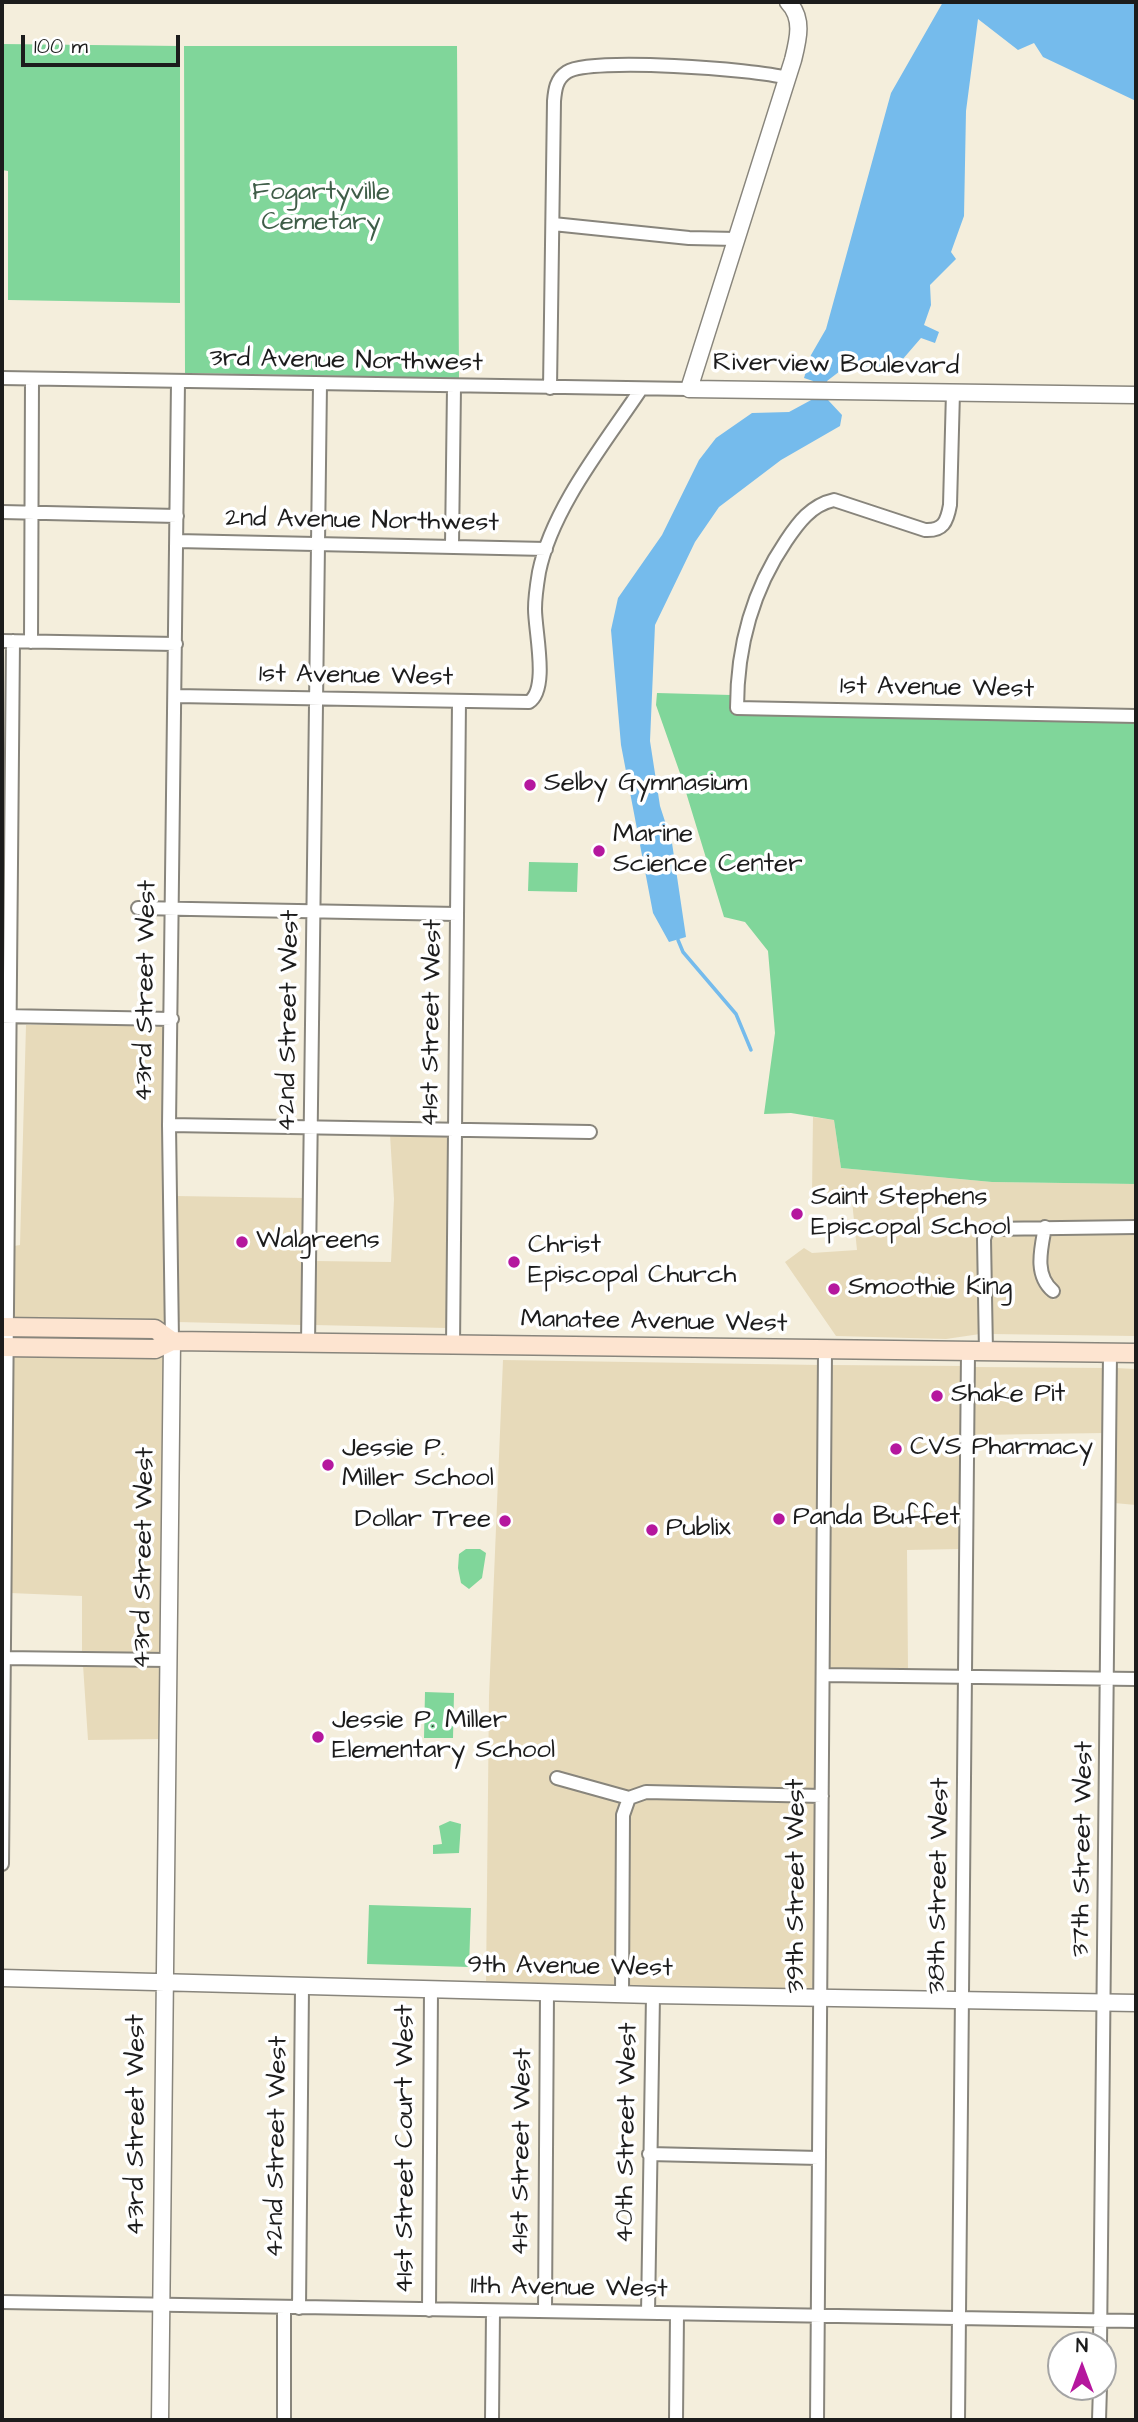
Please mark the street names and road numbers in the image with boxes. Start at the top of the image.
street label: 3rd Avenue Northwest [209,344,483,380]
street label: Riverview Boulevard [713,348,959,384]
street label: 2nd Avenue Northwest [225,504,499,540]
street label: 1st Avenue West [259,660,453,694]
street label: 1st Avenue West [840,672,1034,706]
street label: 43rd Street West [129,880,165,1102]
street label: 42nd Street West [272,910,308,1132]
street label: 41st Street West [416,919,450,1127]
street label: Manatee Avenue West [520,1305,788,1341]
street label: 43rd Street West [127,1447,163,1669]
street label: 37th Street West [1067,1741,1101,1957]
street label: 38th Street West [923,1777,957,1995]
street label: 39th Street West [782,1779,814,1993]
street label: 9th Avenue West [467,1951,673,1985]
street label: 41st Street Court West [391,2004,423,2294]
street label: 43rd Street West [122,2014,154,2236]
street label: 40th Street West [610,2022,646,2244]
street label: 42nd Street West [260,2036,296,2258]
street label: 41st Street West [506,2048,540,2256]
street label: 11th Avenue West [470,2272,668,2306]

